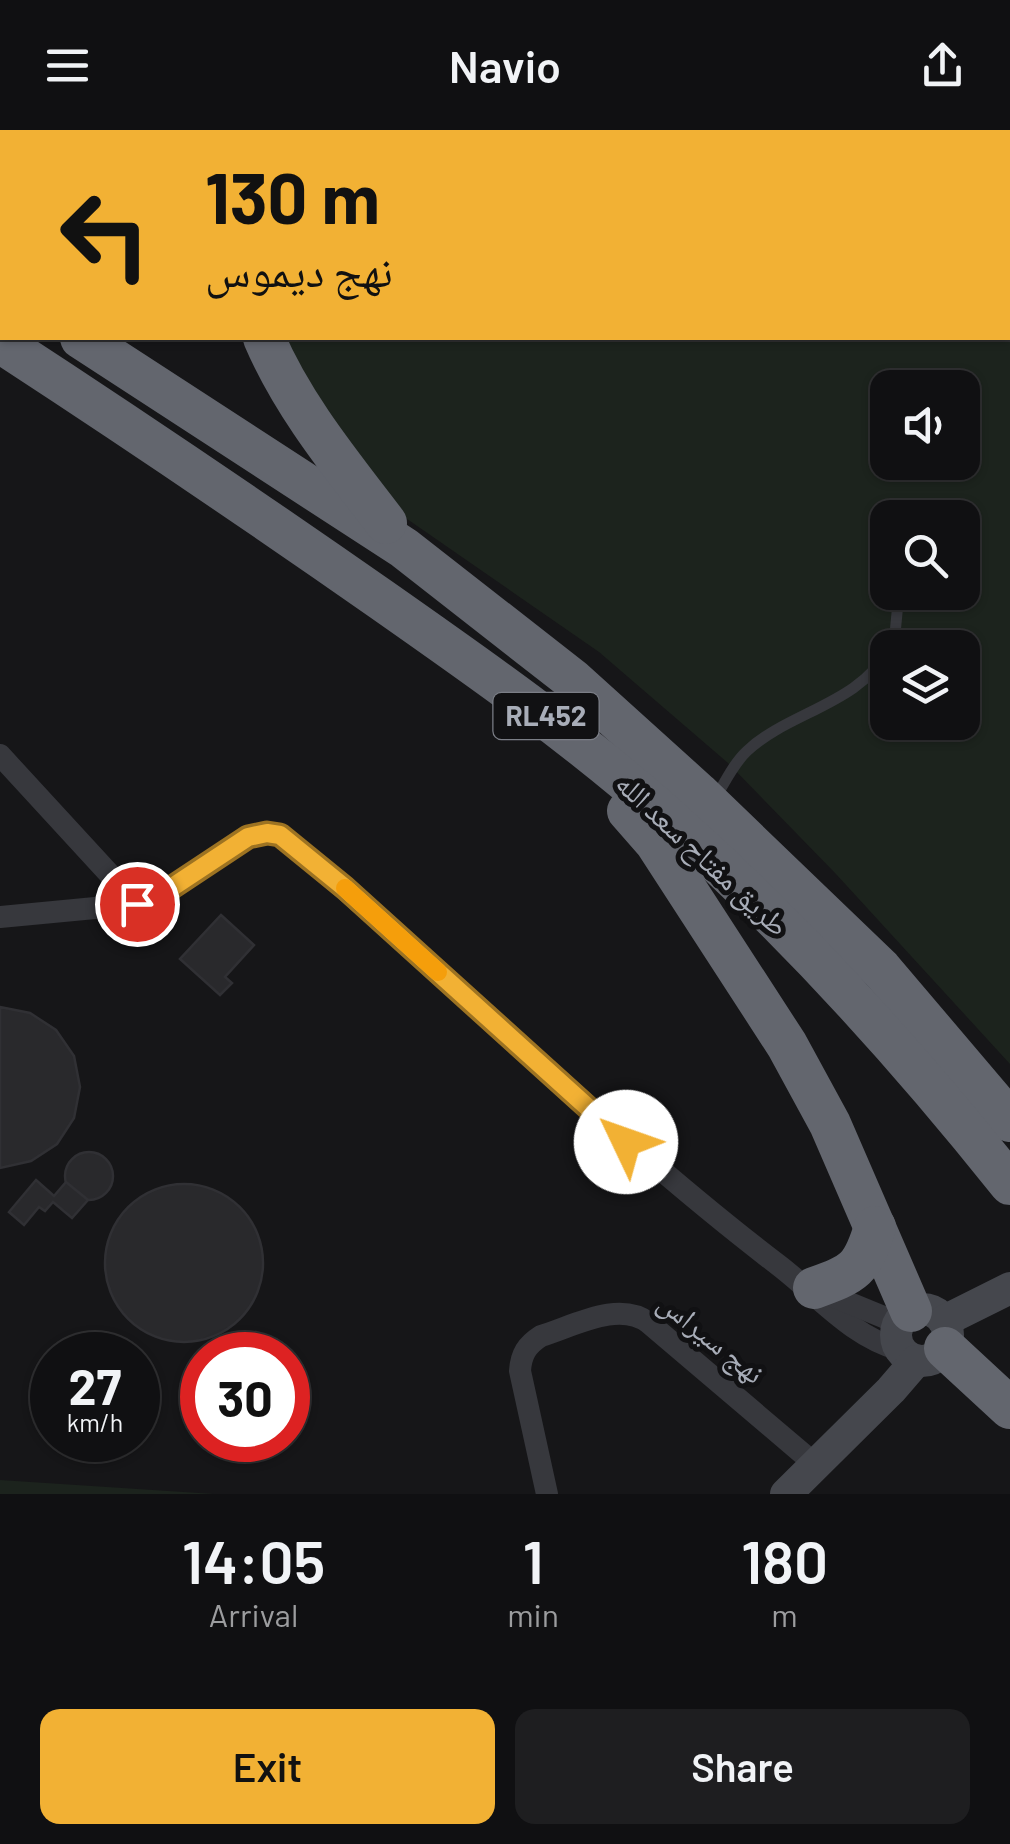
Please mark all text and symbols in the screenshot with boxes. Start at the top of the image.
icon: menu [40,38,95,93]
text: Navio [449,38,561,92]
icon: share [915,38,970,93]
text: 130 m [205,154,380,238]
icon: left [40,170,170,300]
text: نهج ديموس [205,242,393,296]
map controls [870,370,980,740]
button: sound [870,370,980,480]
button: search [870,500,980,610]
button: layers [870,630,980,740]
road number: RL452 [494,693,598,739]
street label: طريق مفتاح سعد الله [607,764,797,945]
pin [95,862,180,947]
icon: arrive [110,877,165,932]
position arrow [574,1090,678,1194]
street label: نهج سيراس [650,1283,772,1392]
speed limit sign: 30 [180,1332,310,1462]
text: 27 [69,1355,121,1415]
text: km/h [67,1407,123,1437]
text: 14:05 [182,1524,325,1596]
text: 1 [523,1524,544,1596]
text: 180 [741,1524,828,1596]
text: Arrival [209,1595,298,1633]
text: min [507,1595,559,1633]
text: m [771,1595,798,1633]
button: Exit [40,1709,495,1824]
button: Share [515,1709,970,1824]

